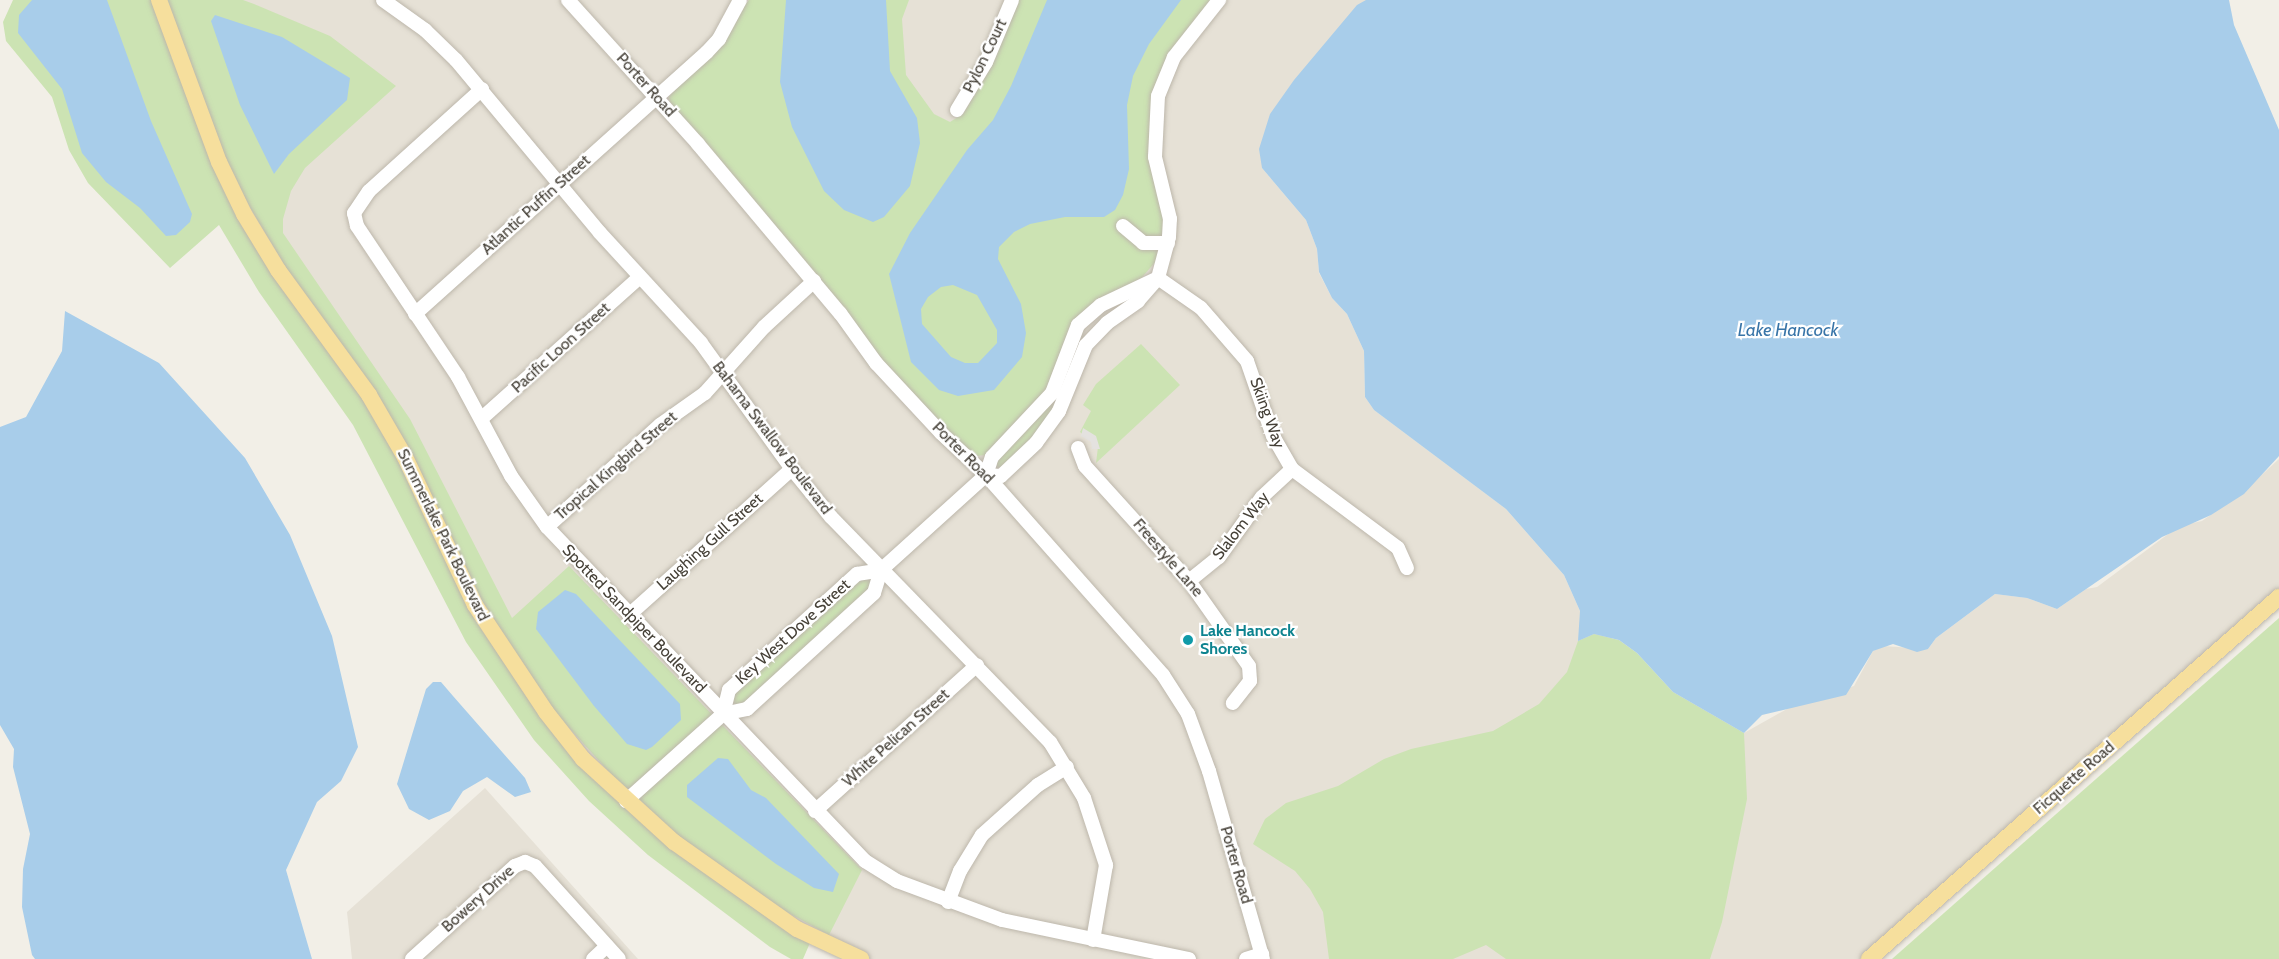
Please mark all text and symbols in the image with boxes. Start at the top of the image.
street label: Pylon Court [959,16,1011,96]
street label: Porter Road [612,49,680,121]
street label: Atlantic Puffin Street [478,151,594,259]
street label: Pacific Loon Street [508,299,614,397]
water label: Lake Hancock [1738,319,1838,341]
street label: Bahama Swallow Boulevard [708,358,836,518]
street label: Skiing Way [1245,375,1289,451]
street label: Tropical Kingbird Street [551,408,681,524]
street label: Porter Road [928,418,998,488]
street label: Summerlake Park Boulevard [393,446,493,624]
street label: Slalom Way [1209,488,1273,564]
street label: Laughing Gull Street [653,489,767,595]
street label: Freestyle Lane [1129,515,1207,601]
street label: Spotted Sandpiper Boulevard [558,541,710,697]
street label: Key West Dove Street [732,576,854,688]
place label: Lake Hancock Shores [1200,621,1295,659]
marker: Lake Hancock Shores [1181,633,1195,647]
street label: White Pelican Street [839,685,953,791]
street label: Ficquette Road [2029,737,2119,819]
street label: Porter Road [1216,824,1256,906]
street label: Bowery Drive [438,862,518,936]

